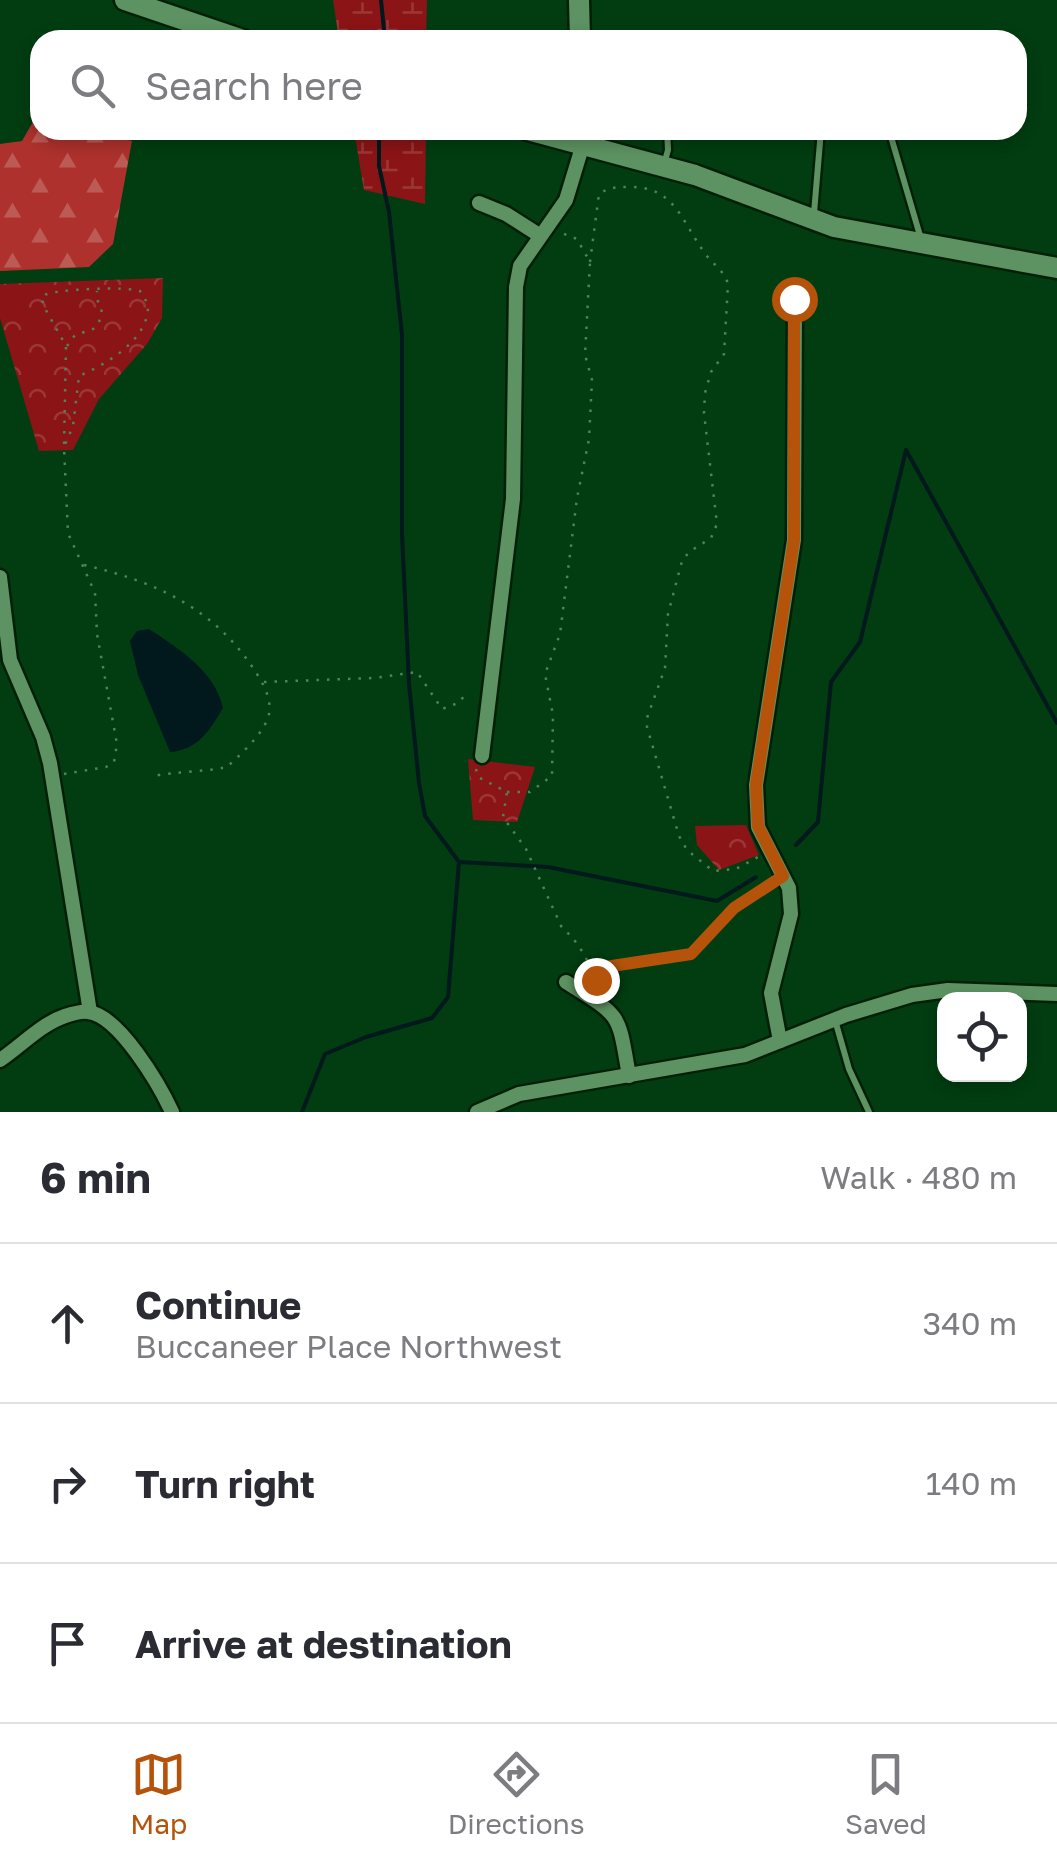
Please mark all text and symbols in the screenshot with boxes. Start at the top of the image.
search box [30,30,1027,140]
icon: search [65,58,120,113]
text: Search here [145,63,363,108]
route start [772,277,818,323]
route end [574,958,620,1004]
map controls [937,992,1027,1082]
button: locate [937,992,1027,1082]
text: 6 min [40,1152,151,1202]
text: Walk · 480 m [820,1158,1017,1196]
text: Continue [135,1282,301,1327]
icon: ahead [40,1296,95,1351]
text: 340 m [923,1304,1017,1342]
text: Buccaneer Place Northwest [135,1327,562,1365]
icon: right [40,1456,95,1511]
text: Turn right [135,1461,315,1506]
text: 140 m [926,1464,1017,1502]
icon: arrive [40,1616,95,1671]
text: Arrive at destination [135,1621,512,1666]
tab: Map [130,1747,187,1840]
tab: Directions [448,1747,585,1840]
tab: Saved [845,1747,927,1840]

